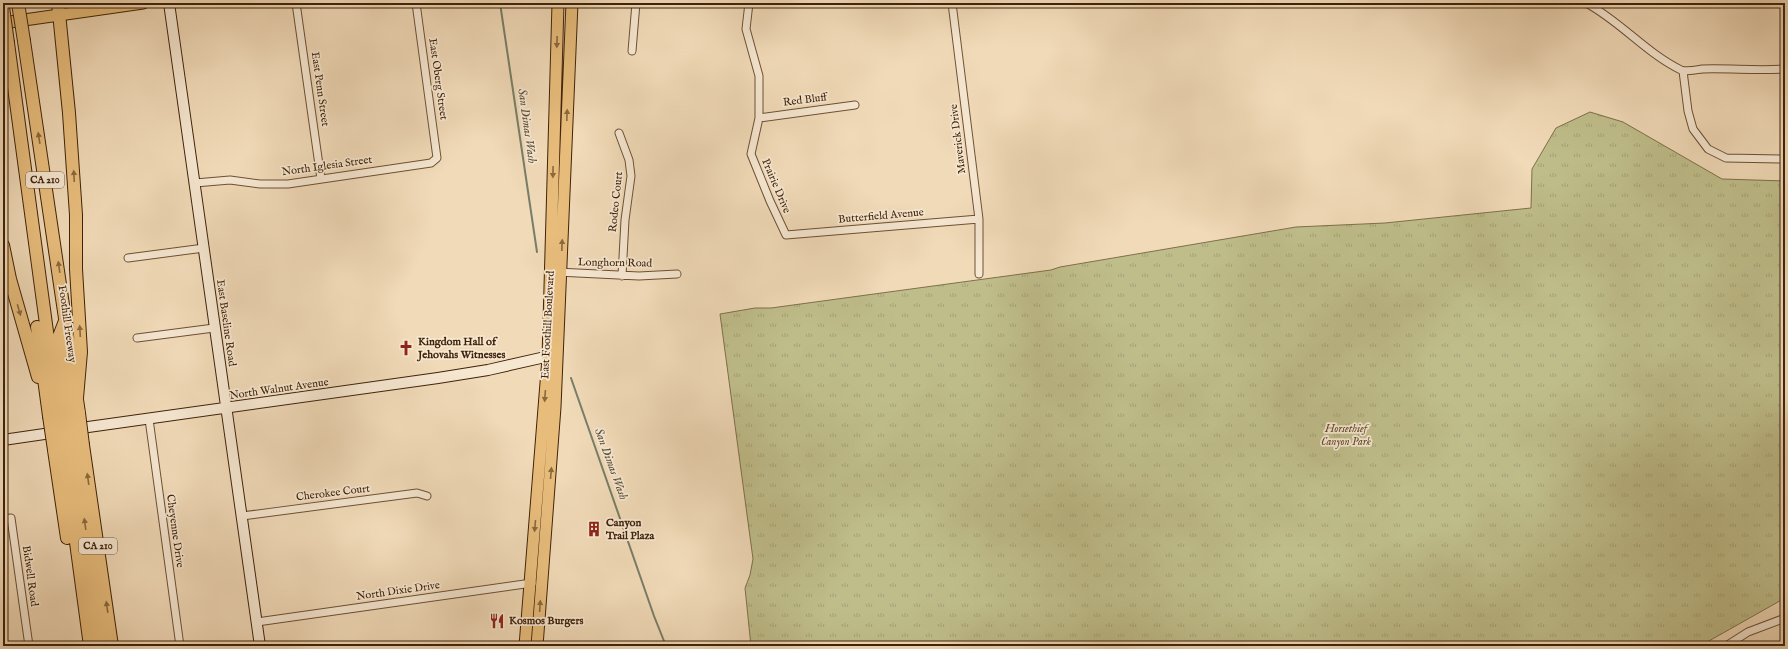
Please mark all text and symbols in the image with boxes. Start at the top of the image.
one-way arrow [554,36,560,49]
street label: East Oberg Street [425,37,451,121]
street label: East Penn Street [308,51,332,127]
water label: San Dimas Wash [514,88,540,164]
street label: Red Bluff [782,90,829,110]
street label: Maverick Drive [947,103,969,175]
one-way arrow [563,109,570,121]
one-way arrow [36,132,42,145]
street label: North Iglesia Street [281,153,373,179]
street label: Prairie Drive [758,157,794,215]
one-way arrow [550,166,557,178]
one-way arrow [70,170,77,182]
street label: Rodeo Court [606,171,626,233]
road number: CA 210 [26,172,64,188]
street label: Butterfield Avenue [838,205,924,227]
one-way arrow [559,239,566,251]
street label: Longhorn Road [578,255,653,271]
one-way arrow [56,261,62,273]
street label: East Foothill Boulevard [538,270,558,380]
street label: East Baseline Road [213,279,239,367]
street label: Foothill Freeway [55,284,79,364]
one-way arrow [16,305,22,317]
one-way arrow [77,324,83,337]
place label: Kingdom Hall of Jehovahs Witnesses [416,335,505,362]
church icon: Kingdom Hall of Jehovahs Witnesses [397,339,415,357]
street label: North Walnut Avenue [228,375,330,403]
one-way arrow [541,390,548,402]
park label: Horsethief Canyon Park [1321,422,1372,449]
water label: San Dimas Wash [591,426,631,502]
one-way arrow [548,467,554,479]
one-way arrow [85,473,91,485]
street label: Cherokee Court [295,482,371,504]
street label: Cheyenne Drive [163,493,187,569]
place label: Canyon Trail Plaza [605,516,655,543]
one-way arrow [82,518,88,530]
one-way arrow [531,520,538,532]
building icon: Canyon Trail Plaza [585,520,603,538]
road number: CA 210 [79,538,117,554]
street label: Bidwell Road [19,545,41,608]
street label: North Dixie Drive [355,578,441,604]
one-way arrow [536,600,543,612]
one-way arrow [104,601,110,613]
restaurant icon: Kosmos Burgers [488,612,506,630]
place label: Kosmos Burgers [509,614,583,628]

